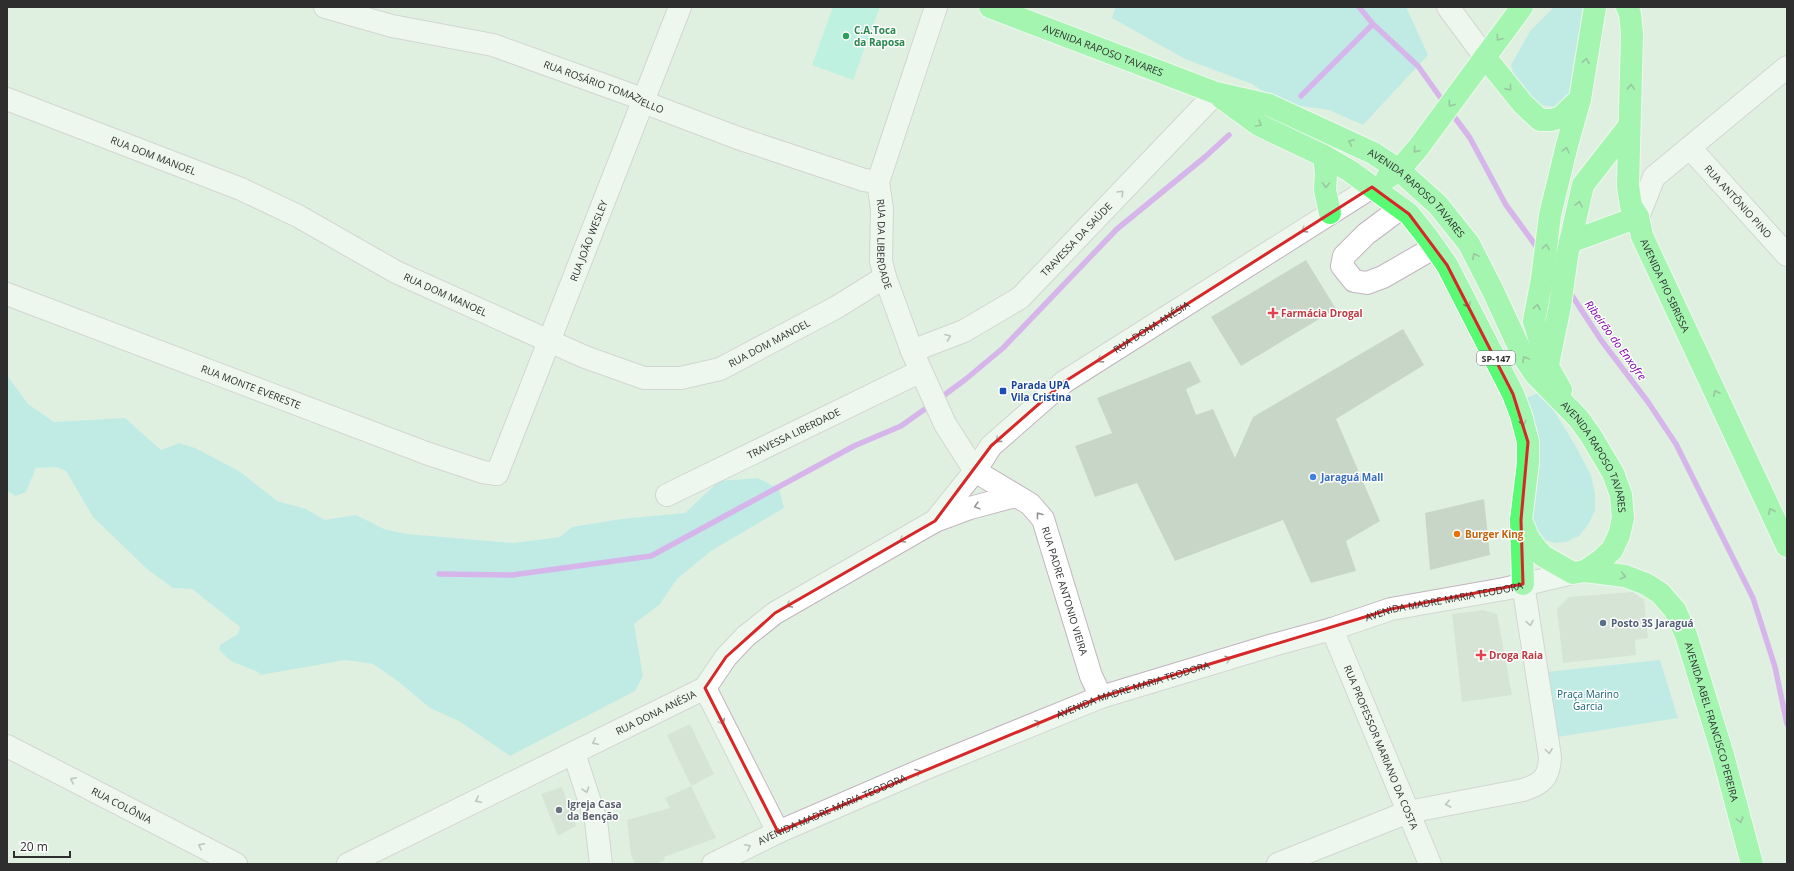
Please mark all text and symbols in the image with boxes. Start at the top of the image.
street label: AVENIDA RAPOSO TAVARES [1041,21,1165,79]
place label: C.A.Toca da Raposa [854,23,905,49]
marker: C.A.Toca da Raposa [841,31,851,41]
one-way arrow [1497,34,1504,41]
street label: RUA ROSÁRIO TOMAZIELLO [542,57,666,116]
one-way arrow [1581,58,1590,64]
one-way arrow [1505,83,1512,90]
one-way arrow [1626,84,1635,90]
one-way arrow [1449,100,1456,107]
one-way arrow [1255,120,1262,127]
street label: RUA DOM MANOEL [109,133,198,178]
one-way arrow [1347,139,1355,147]
street label: AVENIDA RAPOSO TAVARES [1366,145,1468,241]
one-way arrow [1414,146,1421,153]
one-way arrow [1561,146,1569,153]
street label: RUA ANTÔNIO PINO [1701,162,1775,241]
one-way arrow [1322,182,1330,188]
one-way arrow [1116,190,1124,198]
street label: RUA JOÃO WESLEY [566,198,611,283]
street label: RUA DA LIBERDADE [874,198,896,291]
street label: TRAVESSA DA SAÚDE [1037,199,1115,279]
one-way arrow [1574,200,1583,207]
one-way arrow [1301,225,1308,233]
street label: AVENIDA PIO SBRISSA [1637,236,1693,335]
one-way arrow [1541,244,1550,250]
one-way arrow [1473,253,1480,260]
street label: RUA DOM MANOEL [401,269,490,319]
street label: RUA DONA ANÉSIA [1110,297,1193,356]
water label: Ribeirão do Enxofre [1582,297,1650,383]
one-way arrow [1463,301,1471,309]
one-way arrow [1532,304,1540,310]
place label: Farmácia Drogal [1281,306,1363,320]
marker: Farmácia Drogal [1268,308,1278,318]
street label: RUA DOM MANOEL [726,316,812,370]
one-way arrow [944,334,951,342]
road number: SP-147 [1477,351,1515,365]
one-way arrow [1097,355,1104,363]
one-way arrow [1523,356,1530,363]
street label: RUA MONTE EVERESTE [199,361,303,412]
place label: Parada UPA Vila Cristina [1011,378,1071,404]
marker: Parada UPA Vila Cristina [998,386,1008,396]
one-way arrow [1712,390,1720,397]
street label: AVENIDA RAPOSO TAVARES [1558,398,1630,513]
street label: TRAVESSA LIBERDADE [745,404,843,462]
one-way arrow [1519,419,1527,426]
one-way arrow [995,436,1002,443]
place label: Jaraguá Mall [1320,470,1383,484]
marker: Jaraguá Mall [1308,472,1318,482]
one-way arrow [974,501,981,510]
one-way arrow [1767,508,1775,515]
one-way arrow [1037,512,1044,519]
street label: RUA PADRE ANTONIO VIEIRA [1039,525,1091,658]
place label: Burger King [1465,527,1524,541]
marker: Burger King [1452,529,1462,539]
one-way arrow [899,536,906,543]
one-way arrow [1620,572,1626,580]
street label: AVENIDA MADRE MARIA TEODORA [1363,578,1525,624]
one-way arrow [786,600,793,607]
place label: Posto 3S Jaraguá [1611,616,1694,630]
marker: Posto 3S Jaraguá [1598,618,1608,628]
one-way arrow [1525,620,1534,626]
street label: AVENIDA ABEL FRANCISCO PEREIRA [1682,640,1742,804]
place label: Droga Raia [1489,648,1543,662]
marker: Droga Raia [1476,650,1486,660]
one-way arrow [1224,655,1231,664]
street label: AVENIDA MADRE MARIA TEODORA [1054,657,1212,722]
street label: RUA PROFESSOR MARIANO DA COSTA [1341,663,1422,832]
street label: RUA DONA ANÉSIA [613,686,699,738]
park label: Praça Marino Garcia [1557,687,1619,713]
one-way arrow [717,718,725,726]
one-way arrow [1035,719,1042,727]
one-way arrow [592,737,599,745]
one-way arrow [1544,748,1553,754]
one-way arrow [914,768,921,776]
street label: AVENIDA MADRE MARIA TEODORA [755,770,909,848]
one-way arrow [70,778,77,785]
street label: RUA COLÔNIA [89,784,155,827]
one-way arrow [581,786,589,793]
one-way arrow [475,795,483,803]
place label: Igreja Casa da Benção [567,797,622,823]
one-way arrow [1444,800,1451,808]
marker: Igreja Casa da Benção [554,805,564,815]
one-way arrow [1735,817,1744,824]
scale bar [14,833,70,859]
text: 20 m [20,838,48,855]
one-way arrow [198,843,205,851]
one-way arrow [744,844,751,852]

